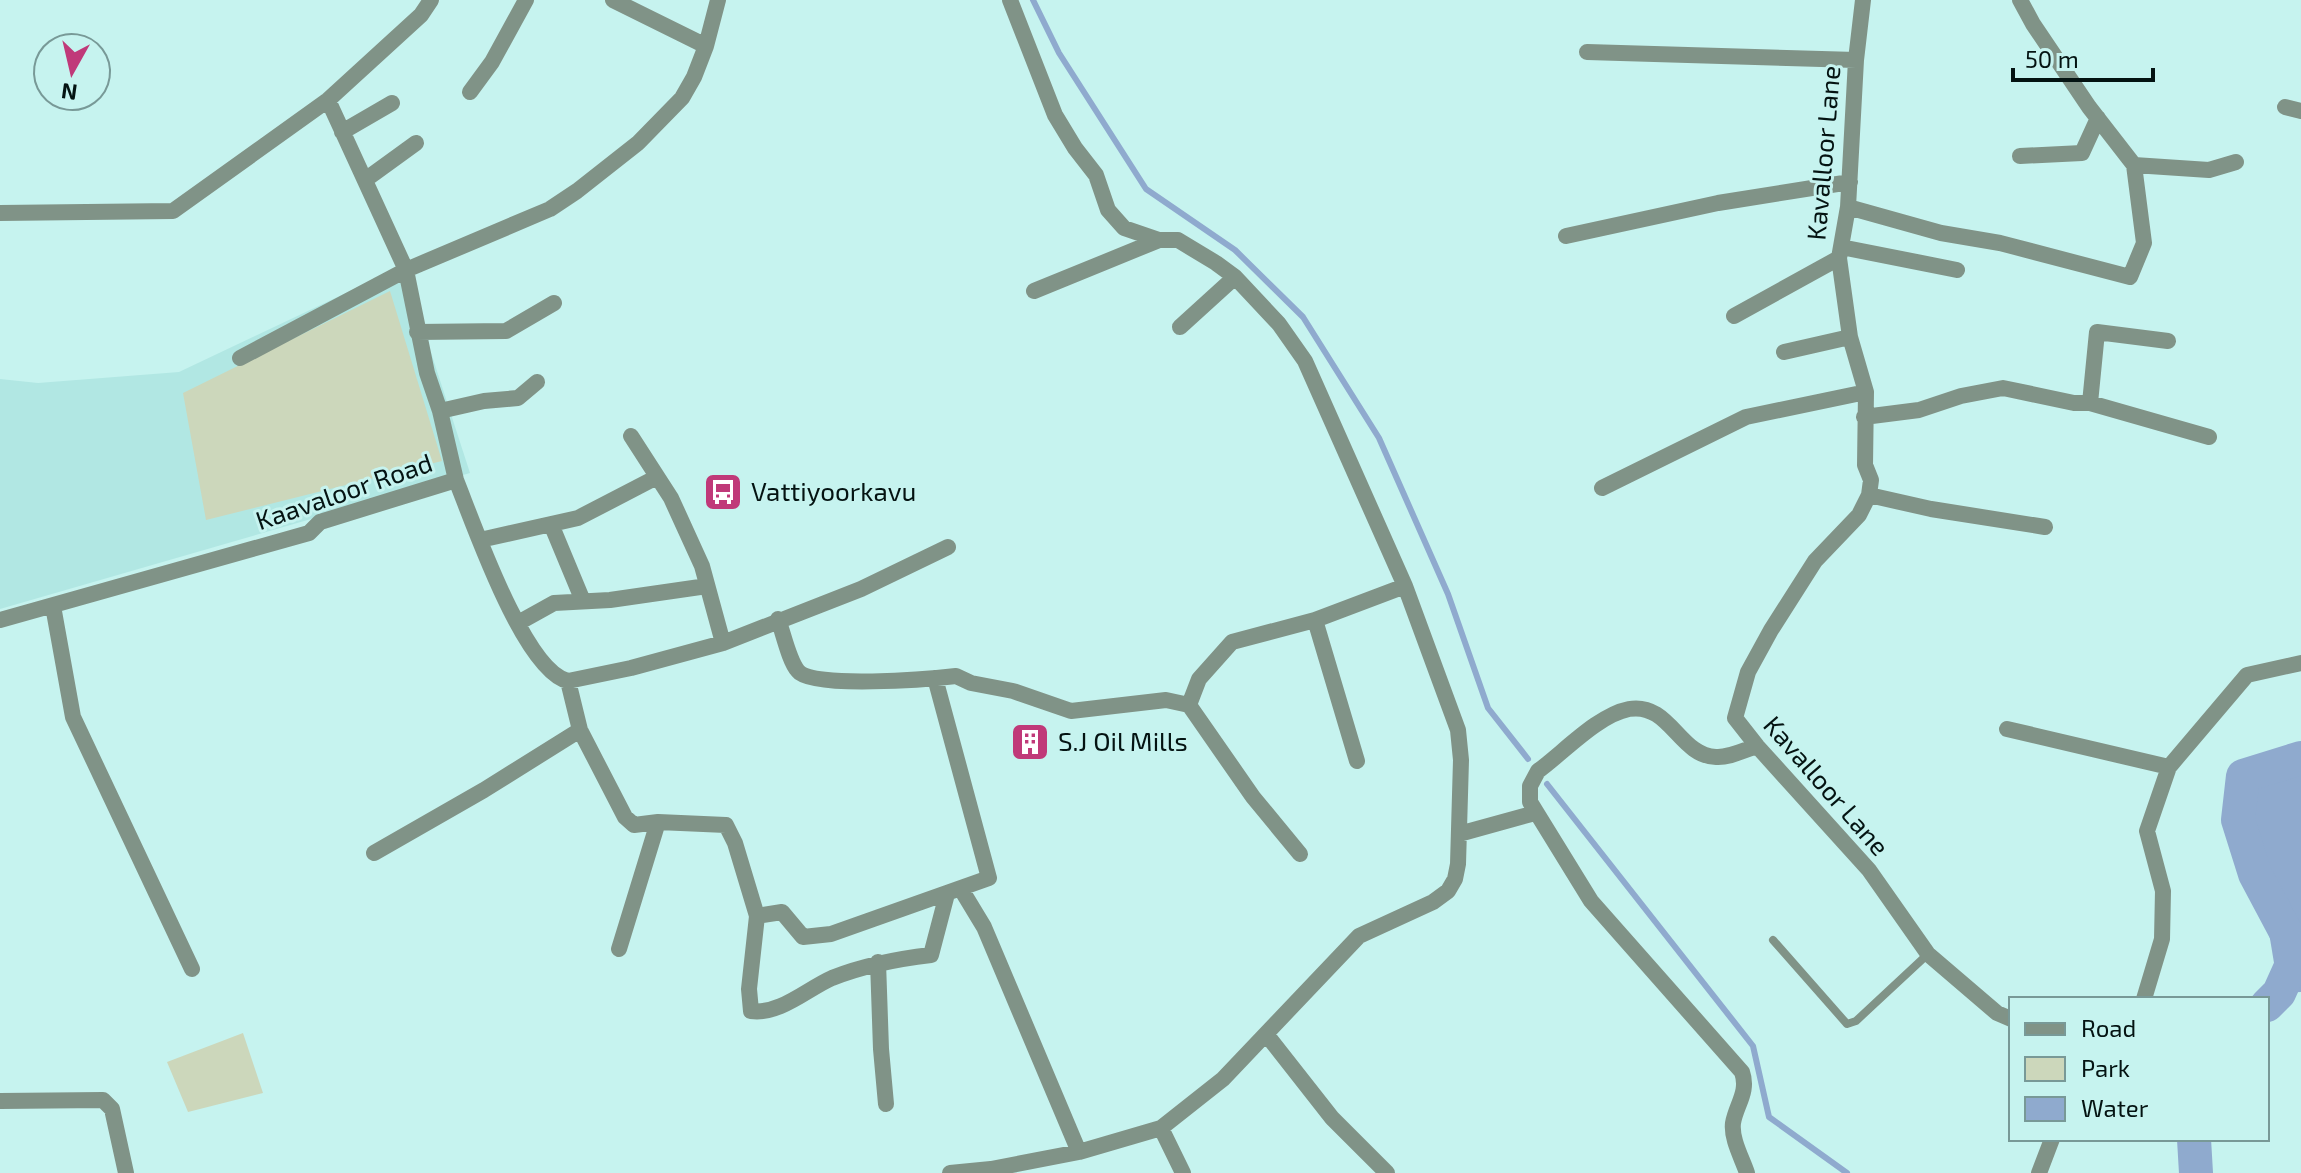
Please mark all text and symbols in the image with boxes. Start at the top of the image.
north arrow [32,32,112,112]
scale bar [2013,32,2153,82]
text: 50 m [2025,44,2079,73]
street label: Kavalloor Lane [1799,64,1846,241]
text: N [59,79,79,107]
street label: Kaavaloor Road [251,446,436,535]
bus stop icon: Vattiyoorkavu [702,471,744,513]
place label: Vattiyoorkavu [751,475,916,506]
street label: Kavalloor Lane [1758,709,1896,861]
building icon: S.J Oil Mills [1009,721,1051,763]
place label: S.J Oil Mills [1058,725,1188,756]
legend [2009,997,2269,1141]
text: Road [2081,1013,2136,1042]
text: Park [2081,1053,2130,1082]
text: Water [2081,1093,2149,1122]

